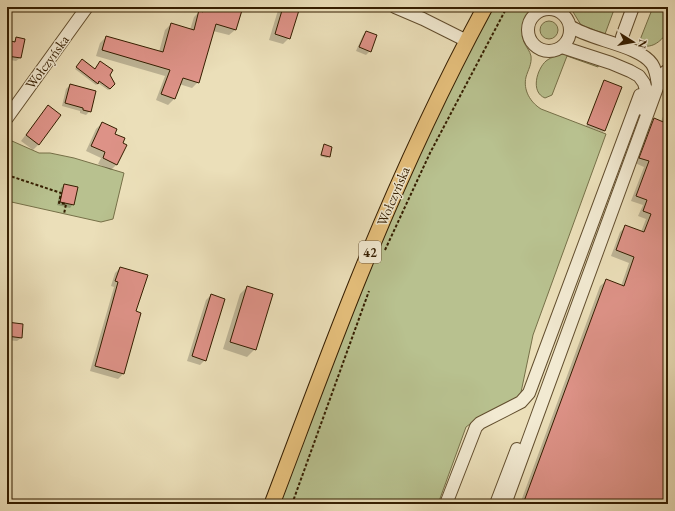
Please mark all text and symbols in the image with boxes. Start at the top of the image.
north arrow [613,22,653,62]
street label: Wołczyńska [21,31,73,93]
text: N [635,38,651,50]
street label: Wołczyńska [372,163,414,228]
road number: 42 [359,241,381,263]

